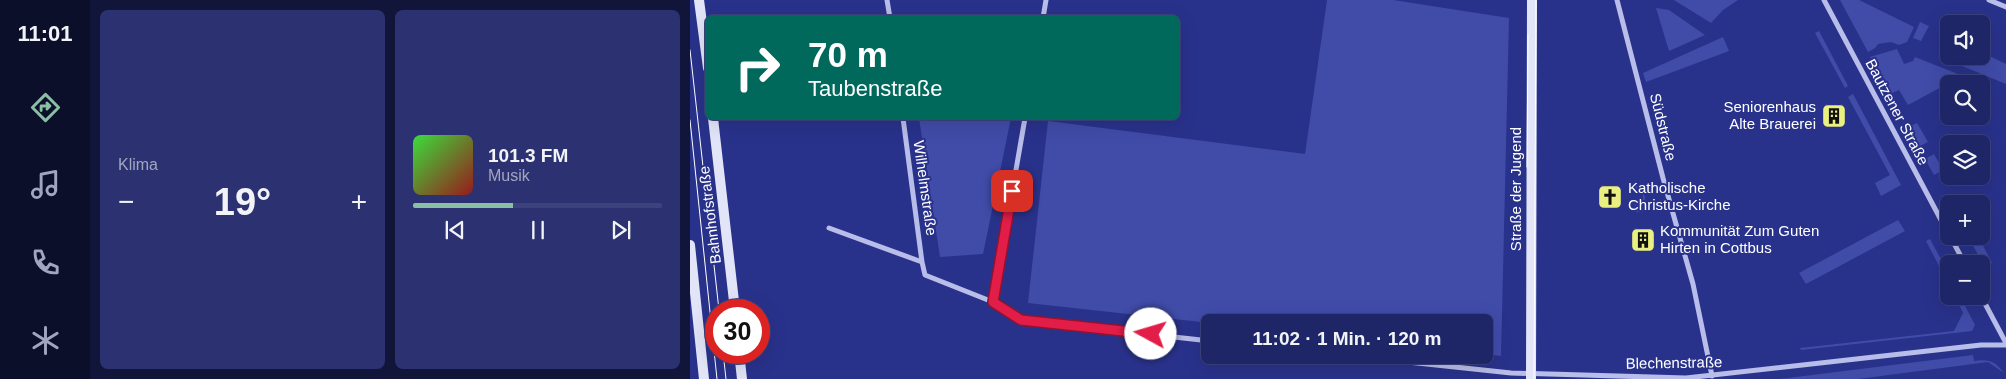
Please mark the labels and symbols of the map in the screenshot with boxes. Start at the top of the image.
street label: Bautzener Straße [1862,56,1933,168]
street label: Südstraße [1647,91,1680,163]
place label: Seniorenhaus Alte Brauerei [1723,98,1816,132]
building icon: Seniorenhaus Alte Brauerei [1821,103,1847,129]
street label: Straße der Jugend [1507,127,1524,251]
street label: Wilhelmstraße [910,139,941,237]
street label: Bahnhofstraße [695,165,724,265]
pin [991,170,1033,212]
place label: Katholische Christus-Kirche [1628,179,1731,213]
church icon: Katholische Christus-Kirche [1597,184,1623,210]
place label: Kommunität Zum Guten Hirten in Cottbus [1660,222,1819,256]
building icon: Kommunität Zum Guten Hirten in Cottbus [1630,227,1656,253]
speed limit sign: 30 [705,299,770,364]
position arrow [1124,307,1176,359]
street label: Blechenstraße [1625,353,1722,372]

